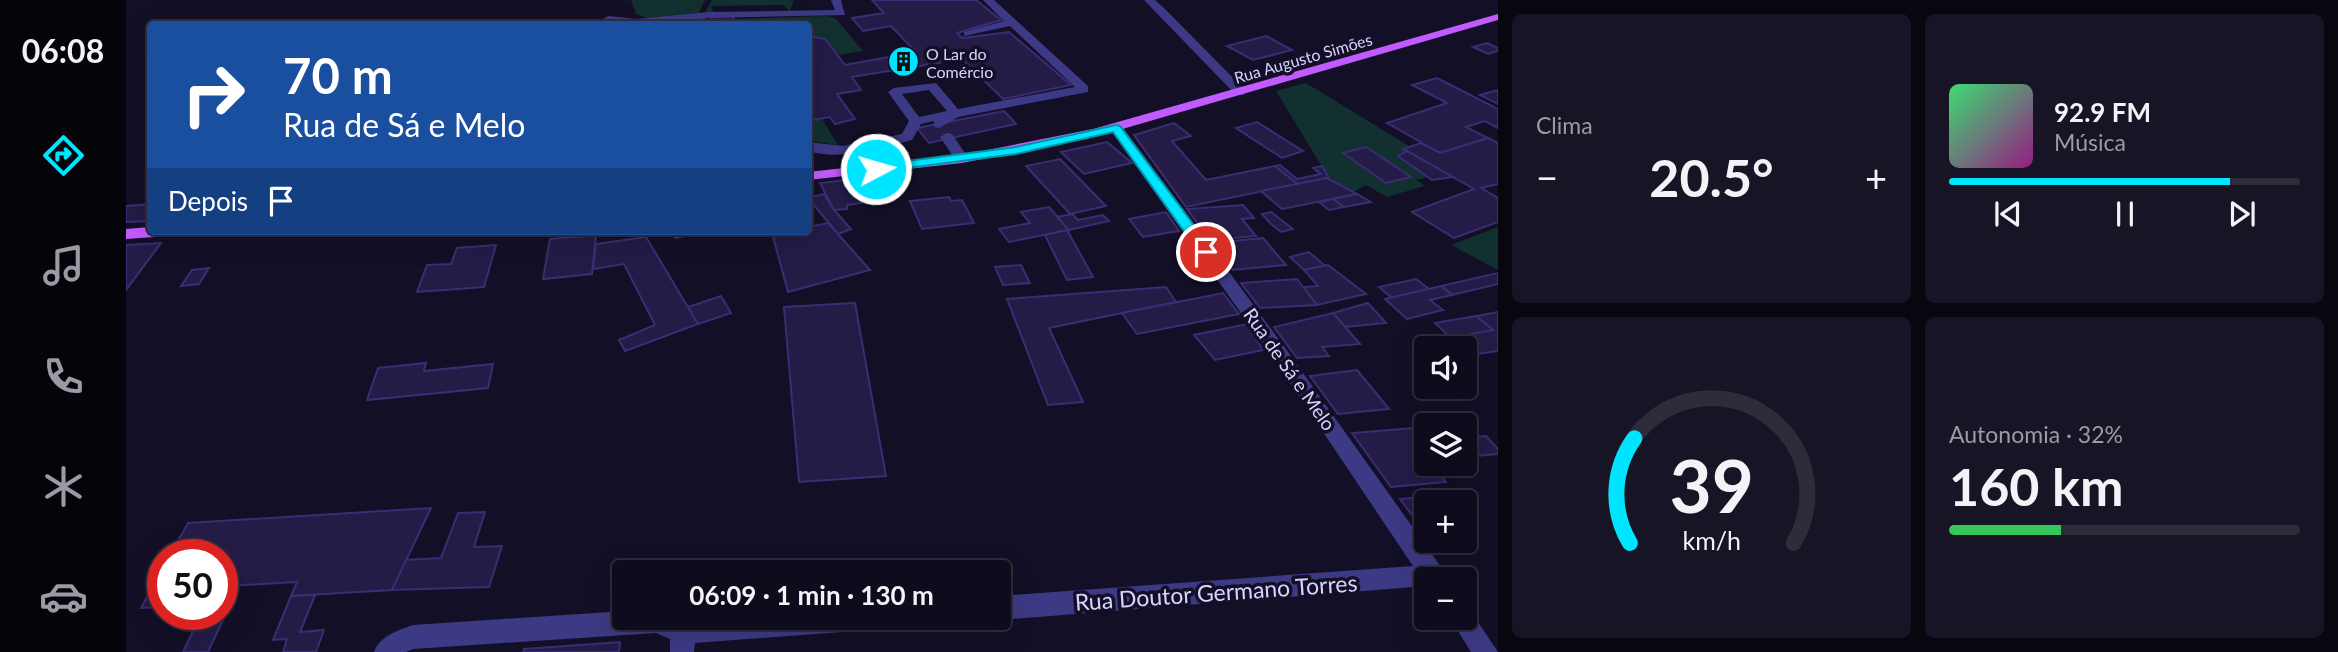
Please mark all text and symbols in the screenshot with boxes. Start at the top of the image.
street label: Rua Augusto Simões [1232,29,1374,87]
text: 06:08 [22,31,104,70]
place label: O Lar do Comércio [926,44,993,81]
building icon: O Lar do Comércio [886,45,920,79]
text: 70 m [283,46,393,104]
icon: right [168,49,259,140]
text: 92.9 FM [2054,96,2151,128]
text: Rua de Sá e Melo [283,105,525,144]
text: Clima [1536,111,1593,139]
text: Música [2054,128,2126,156]
icon: directions [39,131,88,180]
position arrow [839,132,913,206]
text: 20.5° [1649,146,1774,208]
text: − [1536,154,1558,200]
text: + [1865,154,1887,200]
icon: arrive [262,182,300,220]
text: Depois [168,185,248,217]
icon: previous [1989,195,2027,233]
icon: pause [2106,195,2144,233]
icon: next [2223,195,2261,233]
pin [1176,222,1236,282]
icon: arrive [1187,233,1225,271]
icon: music [39,241,88,290]
street label: Rua de Sá e Melo [1239,303,1341,435]
map controls [1414,336,1477,630]
button: sound [1414,336,1477,399]
icon: phone [39,352,88,401]
button: layers [1414,413,1477,476]
text: Autonomia · 32% [1949,420,2123,448]
text: 39 [1669,442,1754,530]
text: 160 km [1949,455,2123,517]
icon: climate [39,462,88,511]
button: + [1414,490,1477,553]
text: km/h [1682,525,1741,555]
speed limit sign: 50 [147,539,238,630]
button: − [1414,567,1477,630]
street label: Rua Doutor Germano Torres [1074,568,1358,616]
icon: car [39,572,88,621]
text: 06:09 · 1 min · 130 m [689,579,934,611]

